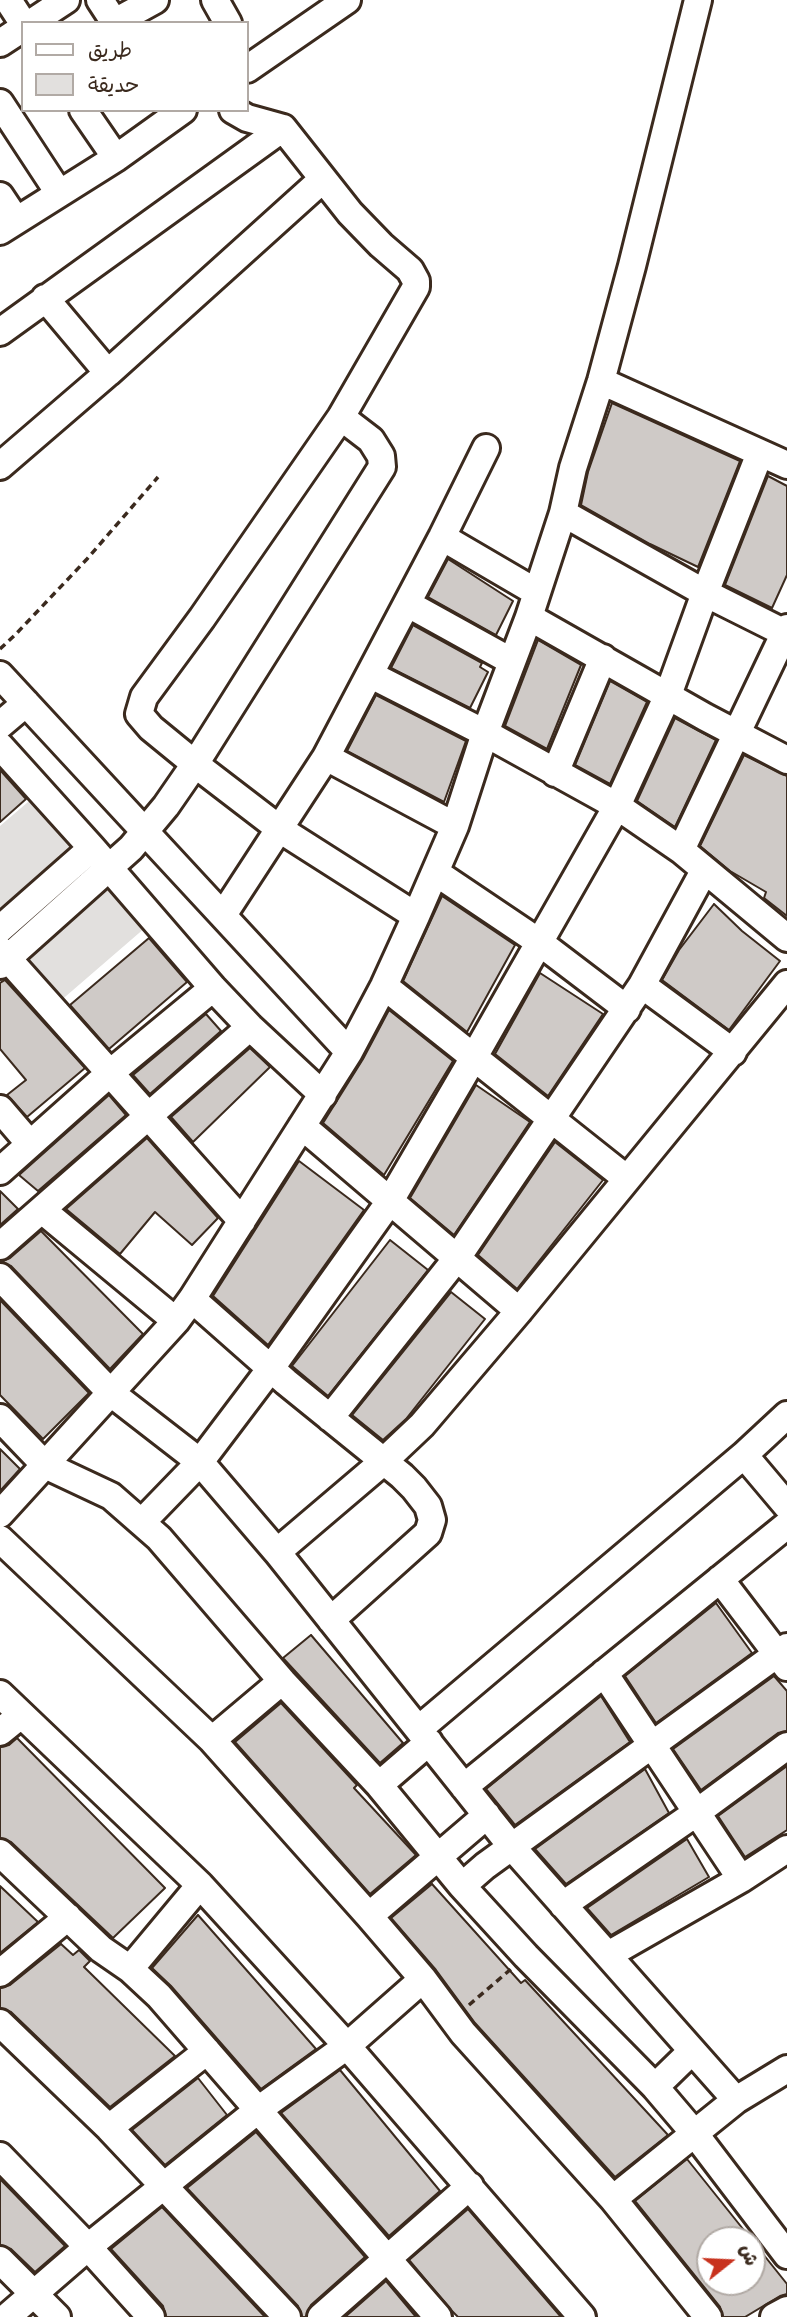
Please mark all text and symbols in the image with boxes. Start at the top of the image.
legend [21,21,248,112]
text: طريق [88,31,132,69]
text: حديقة [88,66,139,104]
north arrow [696,2226,766,2296]
text: ش [731,2240,768,2270]

